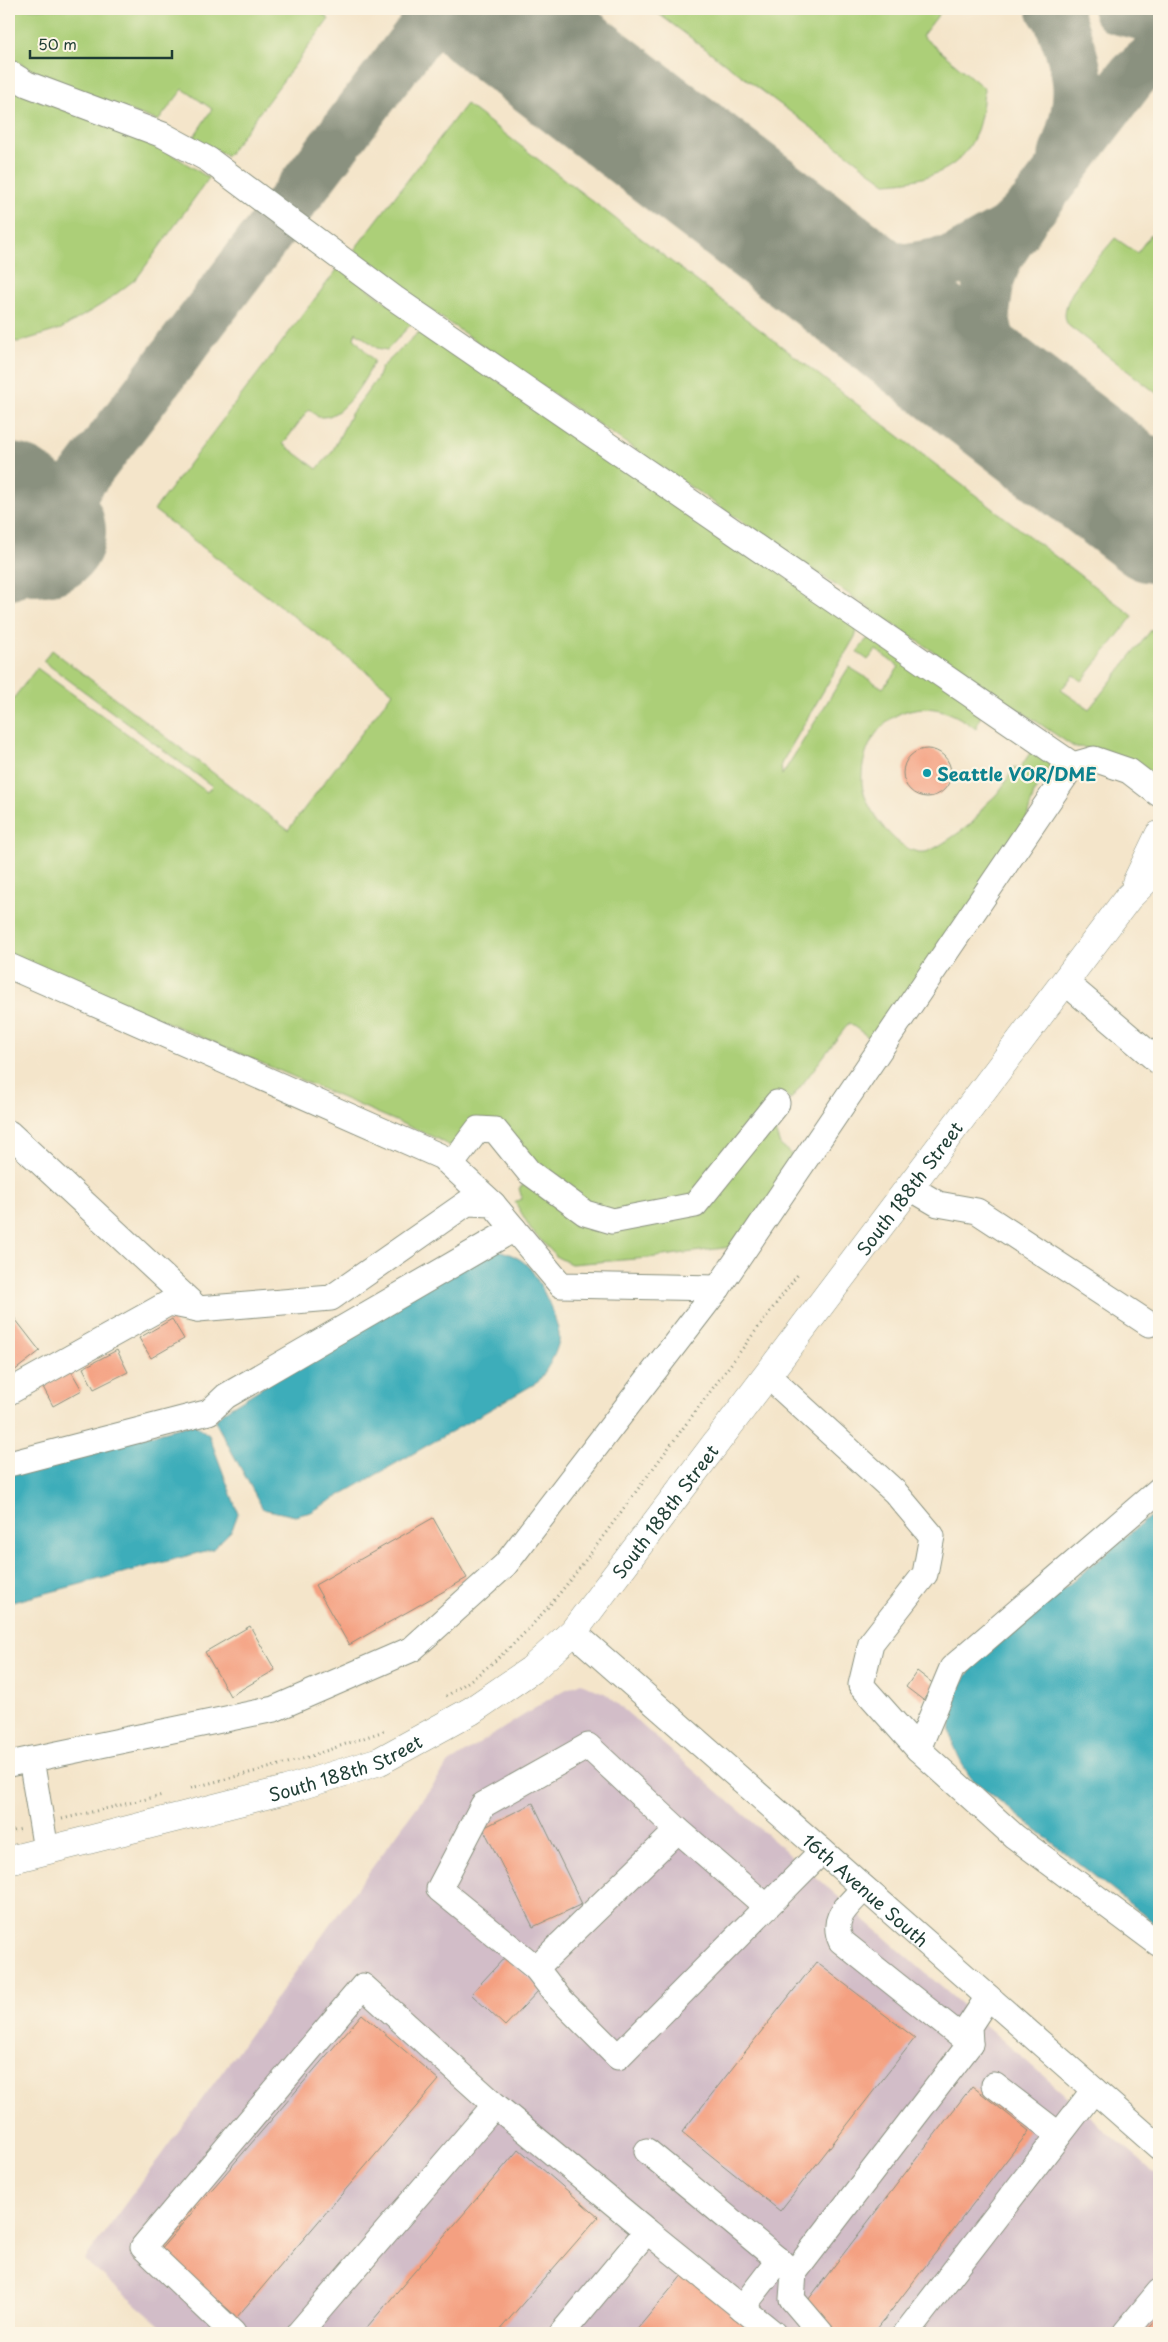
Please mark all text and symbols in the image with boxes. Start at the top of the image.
scale bar [30,28,172,60]
text: 50 m [38,32,77,55]
place label: Seattle VOR/DME [937,760,1097,787]
marker: Seattle VOR/DME [921,767,933,779]
street label: South 188th Street [849,1115,968,1261]
street label: South 188th Street [605,1438,724,1584]
street label: South 188th Street [266,1727,427,1807]
street label: 16th Avenue South [797,1826,935,1952]

